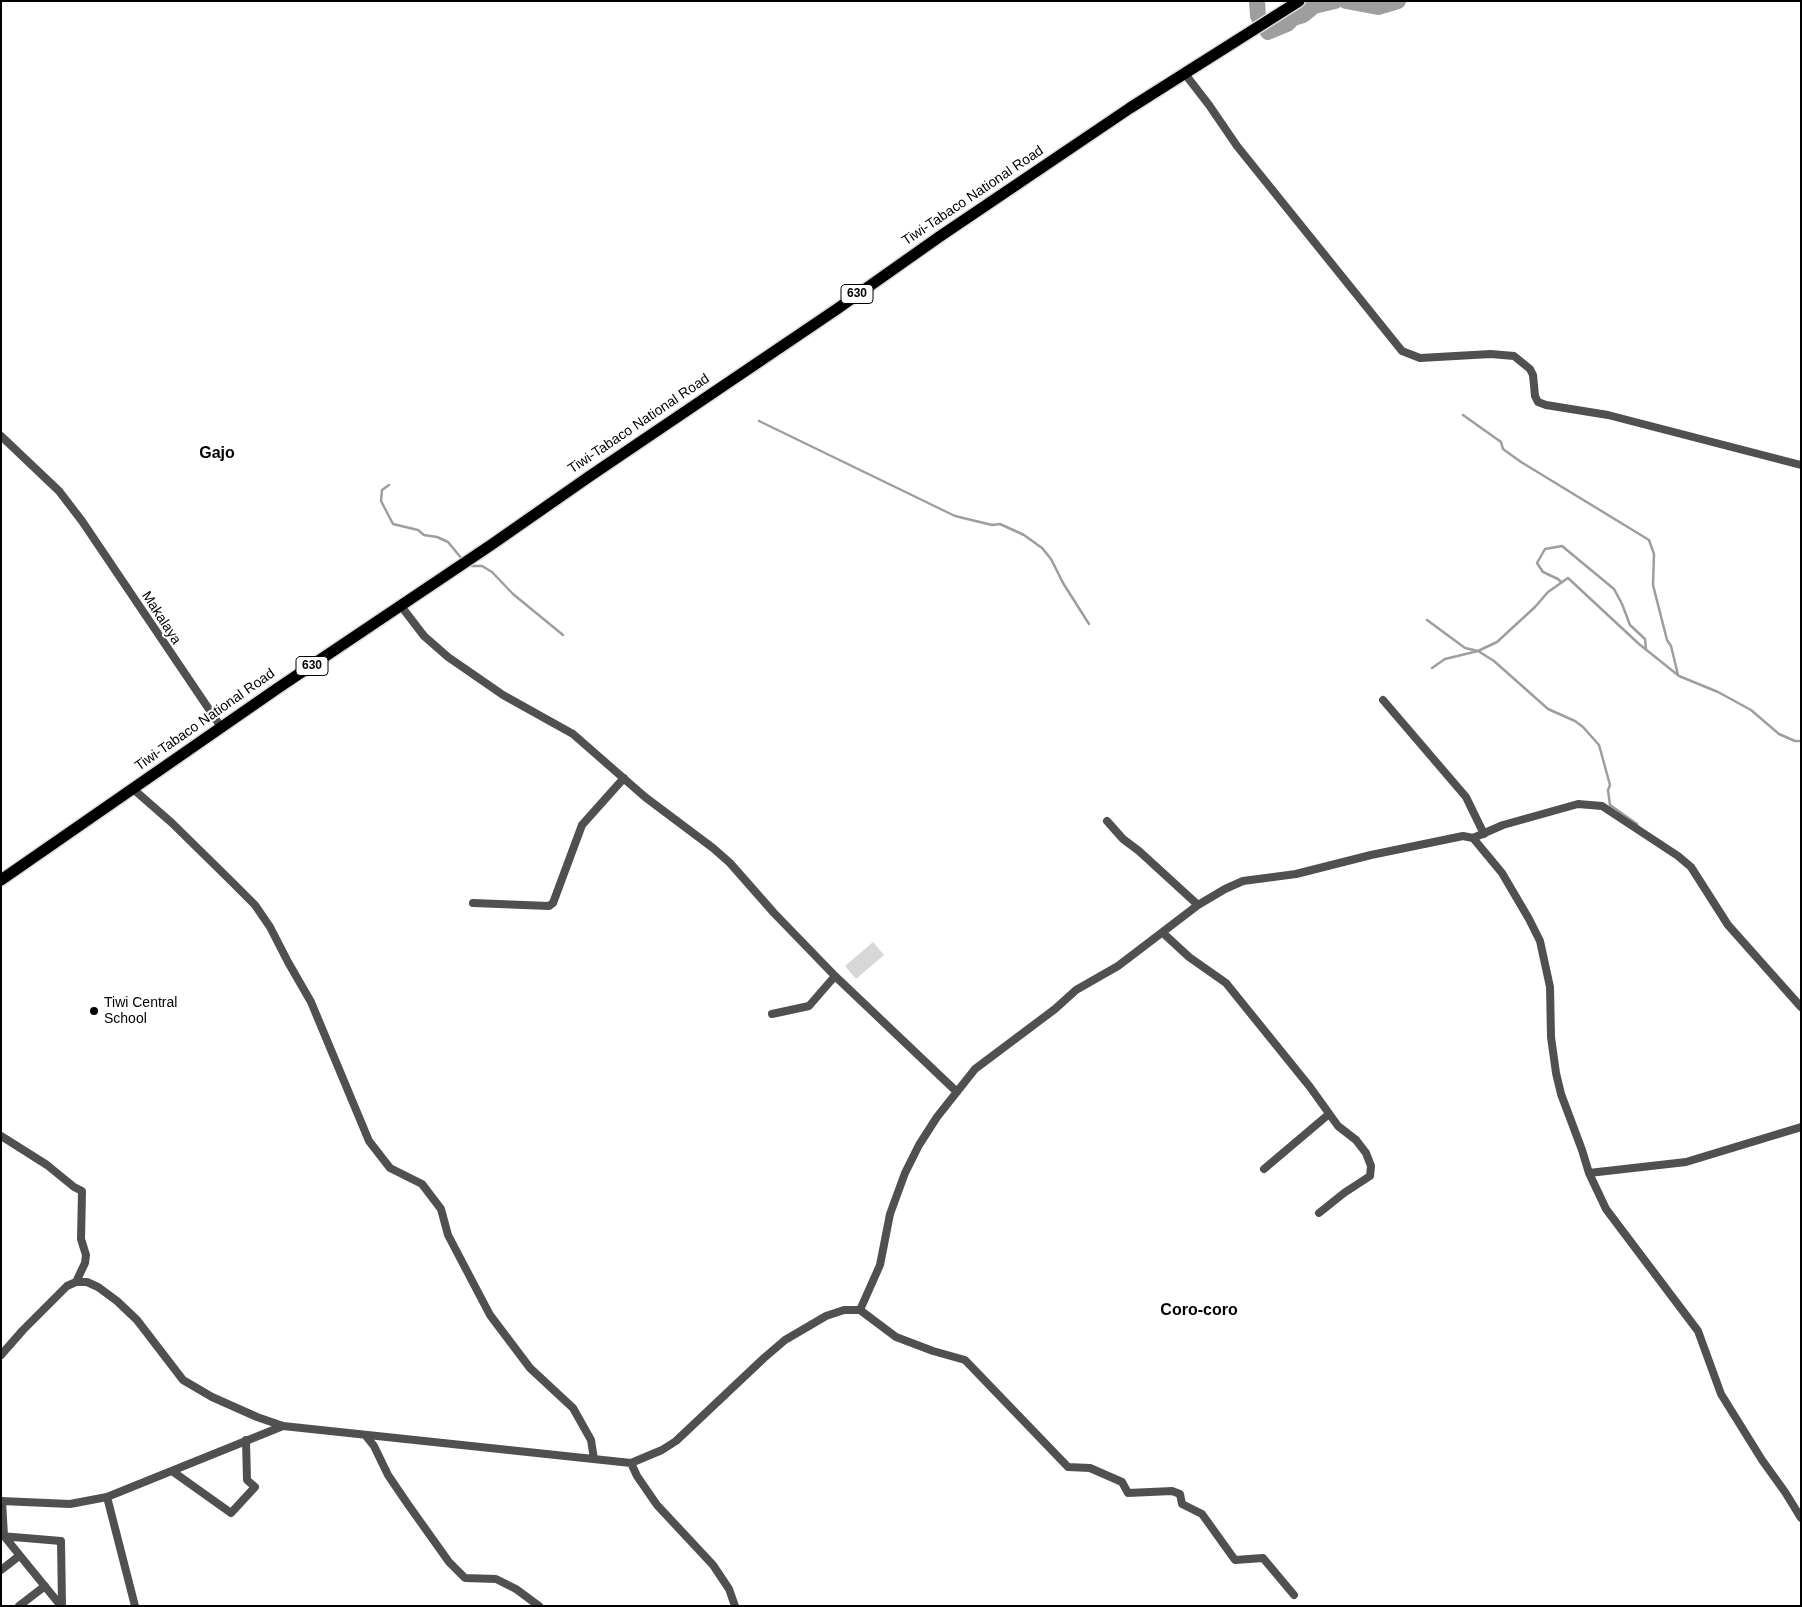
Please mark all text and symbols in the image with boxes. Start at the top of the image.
street label: Tiwi-Tabaco National Road [899,142,1047,250]
road number: 630 [841,284,873,304]
street label: Tiwi-Tabaco National Road [565,370,713,478]
district label: Gajo [199,444,235,464]
street label: Makalaya [138,588,184,648]
road number: 630 [296,656,328,676]
street label: Tiwi-Tabaco National Road [132,665,278,775]
place label: Tiwi Central School [104,995,177,1028]
marker: Tiwi Central School [88,1005,100,1017]
district label: Coro-coro [1160,1301,1238,1321]

